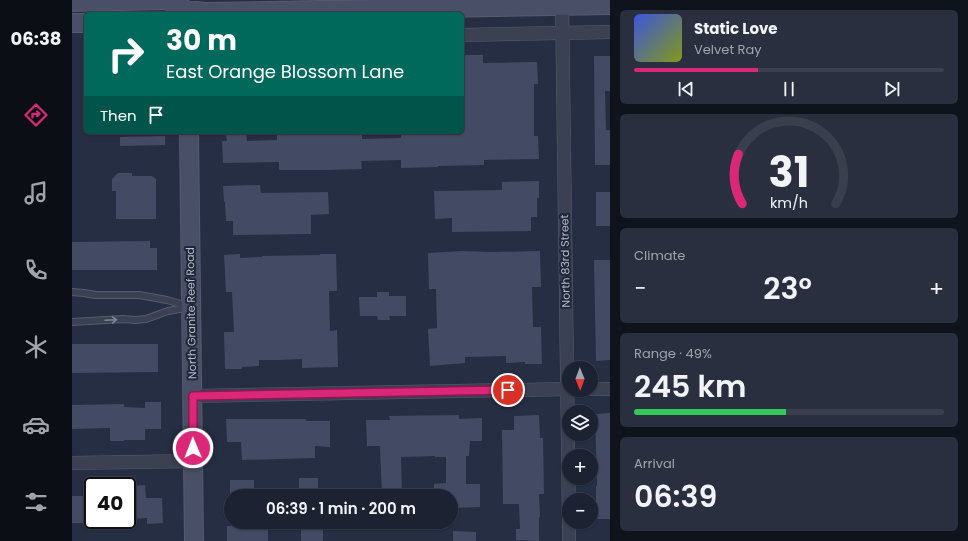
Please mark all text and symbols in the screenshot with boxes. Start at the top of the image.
text: Static Love [694,18,778,39]
text: 30 m [166,21,237,60]
text: 06:38 [11,26,61,51]
icon: right [100,28,152,80]
text: Velvet Ray [694,40,762,59]
text: East Orange Blossom Lane [166,59,404,84]
icon: previous [675,78,697,100]
icon: pause [778,78,800,100]
icon: next [881,78,903,100]
icon: directions [22,101,50,129]
icon: arrive [145,104,167,126]
text: Then [100,105,137,126]
text: 31 [769,143,809,202]
icon: music [22,179,50,207]
text: km/h [770,193,808,213]
street label: North 83rd Street [556,214,574,308]
text: Climate [634,246,685,265]
street label: North Granite Reef Road [182,247,200,379]
icon: phone [22,256,50,284]
text: 23° [763,267,812,310]
text: − [634,273,646,304]
text: + [929,273,944,304]
one-way arrow [104,316,117,324]
icon: climate [22,333,50,361]
text: Range · 49% [634,344,712,363]
north arrow [562,361,598,397]
map controls [562,361,598,529]
text: 245 km [634,365,746,408]
pin [491,373,525,407]
icon: arrive [497,379,519,401]
button: layers [562,405,598,441]
icon: car [22,411,50,439]
position arrow [172,427,214,469]
button: + [562,449,598,485]
text: Arrival [634,454,675,473]
text: 06:39 [634,475,717,518]
speed limit sign: 40 [84,477,136,529]
icon: filters [22,488,50,516]
button: − [562,493,598,529]
text: 06:39 · 1 min · 200 m [266,498,416,519]

